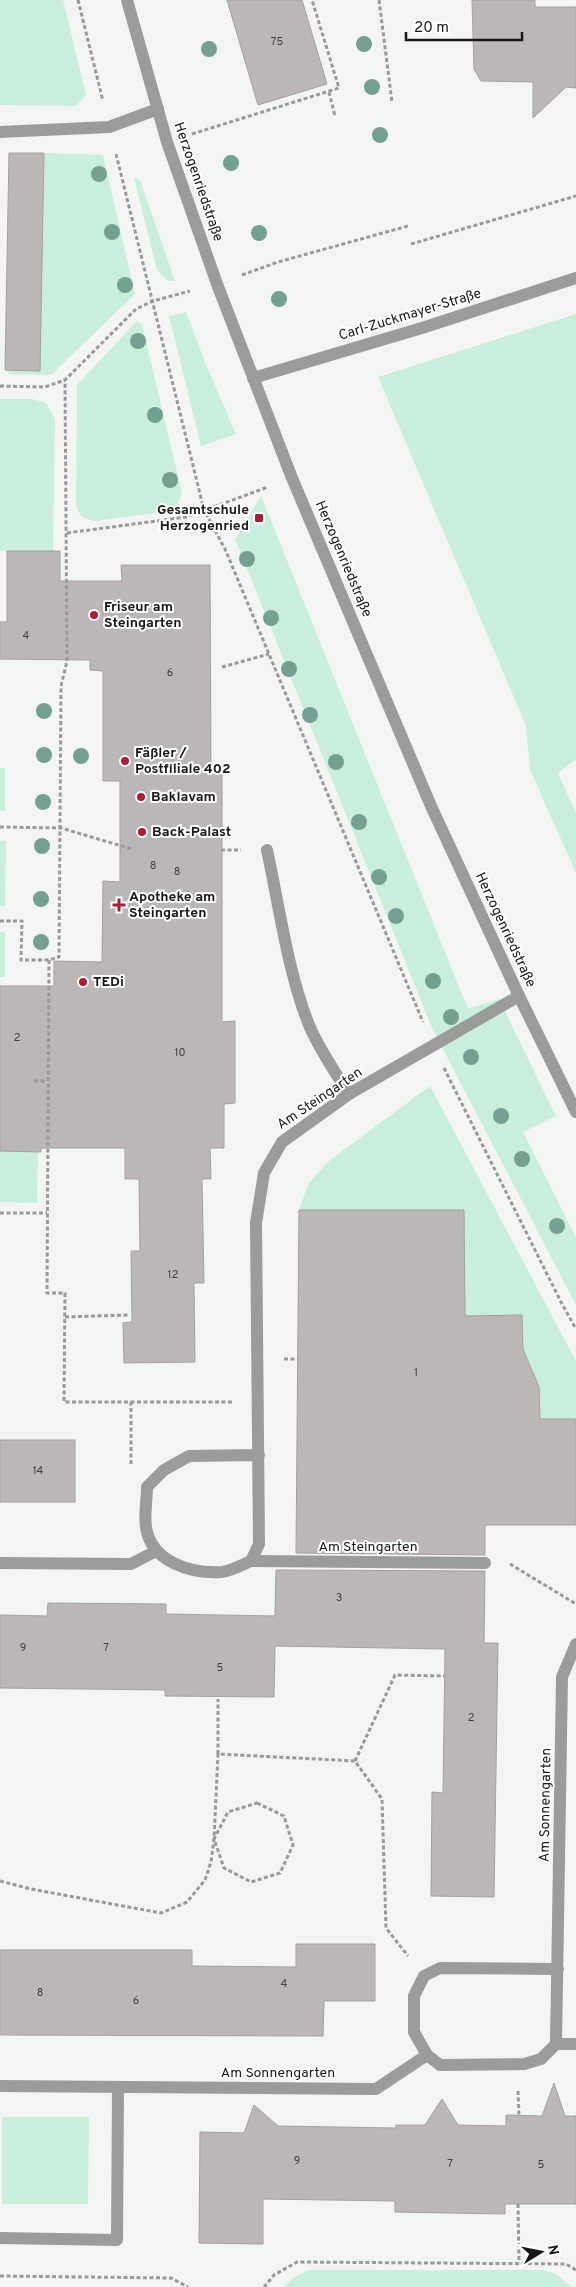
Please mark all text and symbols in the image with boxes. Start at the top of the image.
scale bar [406,10,522,42]
text: 20 m [414,19,449,38]
house number: 75 [271,35,283,49]
street label: Herzogenriedstraße [170,120,226,244]
street label: Carl-Zuckmayer-Straße [337,285,483,345]
street label: Herzogenriedstraße [311,498,375,620]
place label: Gesamtschule Herzogenried [157,502,249,535]
marker: Gesamtschule Herzogenried [253,512,265,524]
place label: Friseur am Steingarten [104,599,181,632]
marker: Friseur am Steingarten [88,609,100,621]
house number: 4 [23,629,30,643]
house number: 6 [167,666,173,680]
place label: Fäßler / Postfiliale 402 [135,745,231,778]
marker: Fäßler / Postfiliale 402 [119,755,131,767]
place label: Baklavam [151,789,216,806]
marker: Baklavam [135,791,147,803]
place label: Back-Palast [152,824,231,841]
marker: Back-Palast [136,826,148,838]
house number: 8 [150,859,156,873]
house number: 8 [174,865,180,879]
street label: Herzogenriedstraße [471,870,539,990]
place label: Apotheke am Steingarten [129,889,215,922]
marker: Apotheke am Steingarten [113,899,125,911]
place label: TEDi [93,974,124,991]
marker: TEDi [77,976,89,988]
house number: 2 [14,1031,20,1045]
house number: 10 [174,1046,186,1060]
street label: Am Steingarten [274,1064,366,1134]
house number: 12 [168,1268,178,1282]
house number: 1 [414,1366,418,1380]
house number: 14 [33,1464,44,1478]
street label: Am Steingarten [318,1539,418,1556]
house number: 3 [336,1591,342,1605]
house number: 9 [20,1641,26,1655]
house number: 7 [103,1641,109,1655]
house number: 5 [217,1661,224,1675]
house number: 2 [468,1711,474,1725]
street label: Am Sonnengarten [537,1748,555,1862]
house number: 4 [281,1977,288,1991]
house number: 8 [37,1986,43,2000]
house number: 6 [133,1994,139,2008]
street label: Am Sonnengarten [221,2065,335,2082]
house number: 9 [294,2154,300,2168]
house number: 7 [447,2157,453,2171]
house number: 5 [538,2158,545,2172]
north arrow [516,2227,566,2277]
text: N [543,2244,562,2256]

